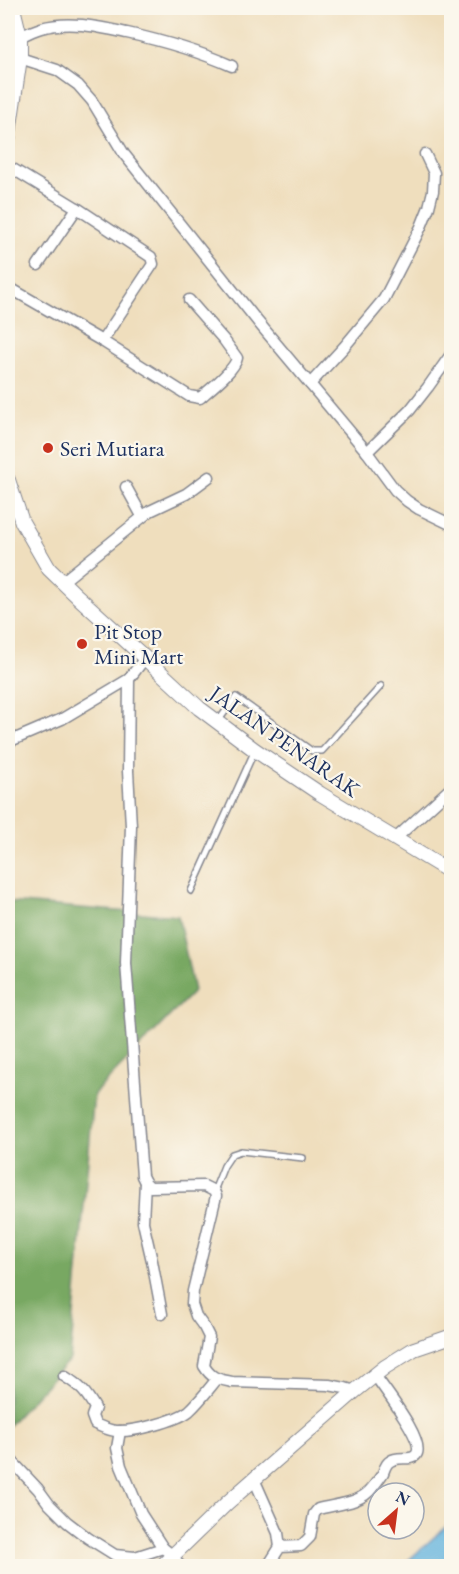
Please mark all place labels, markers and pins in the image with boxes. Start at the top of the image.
place label: Seri Mutiara [60,434,165,463]
marker: Seri Mutiara [41,441,55,455]
place label: Pit Stop Mini Mart [94,617,183,671]
marker: Pit Stop Mini Mart [75,637,89,651]

